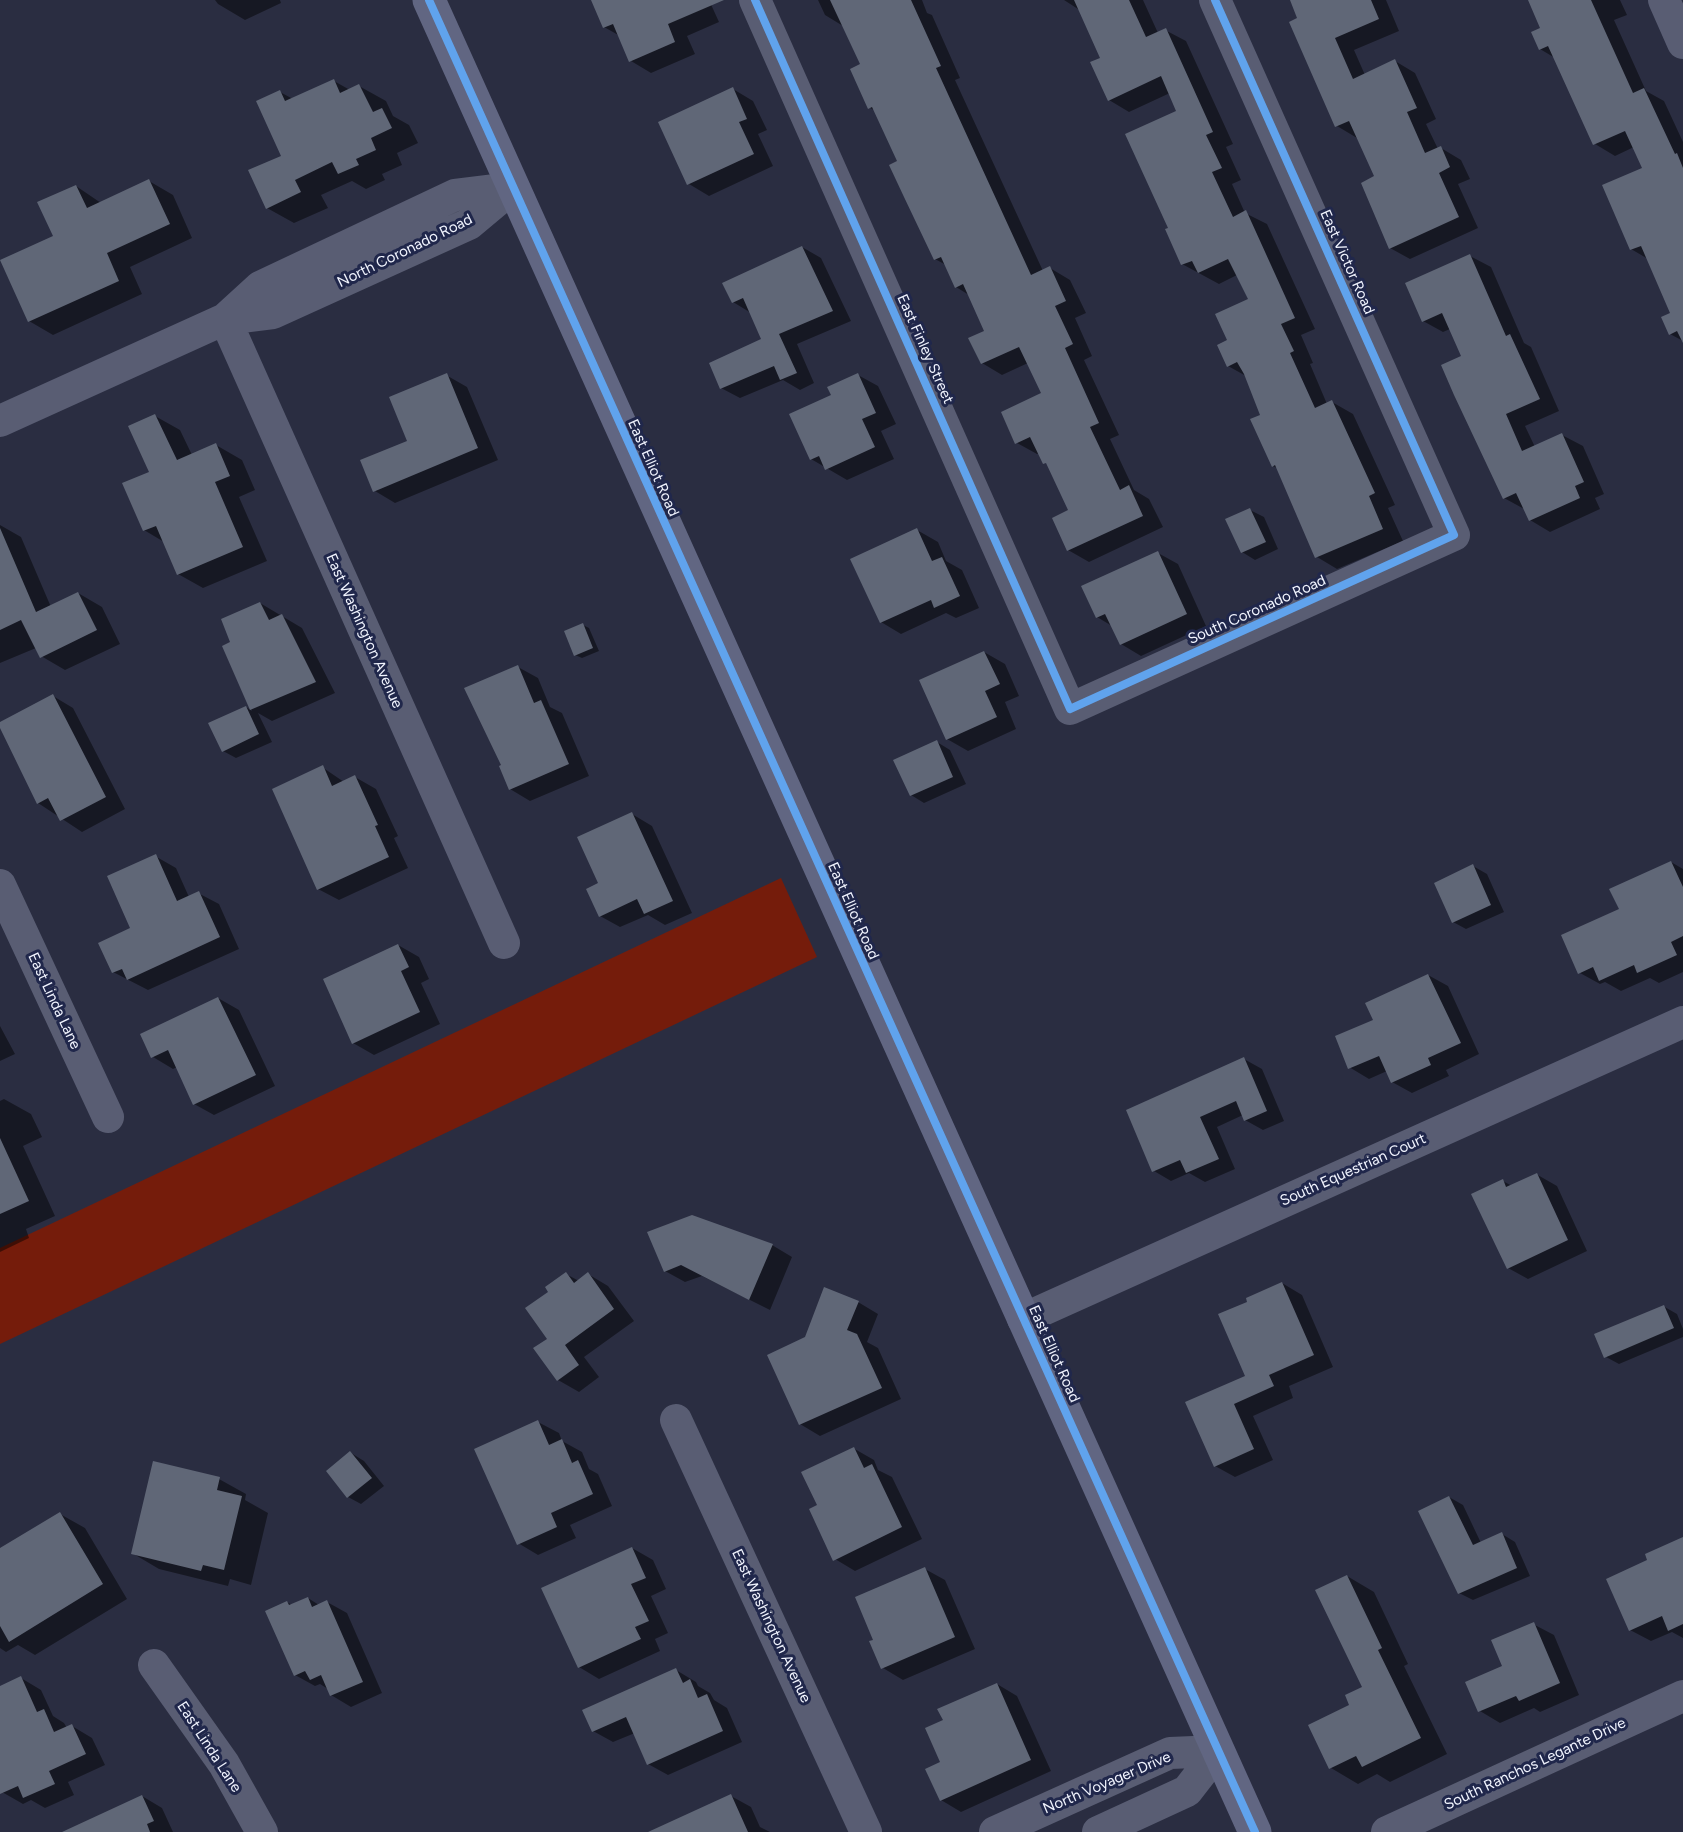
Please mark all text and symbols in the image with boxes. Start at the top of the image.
street label: East Victor Road [1316,207,1378,317]
street label: North Coronado Road [334,210,476,292]
street label: East Finley Street [893,292,957,406]
street label: East Elliot Road [624,417,682,519]
street label: East Washington Avenue [322,551,406,711]
street label: South Coronado Road [1185,571,1329,649]
street label: East Elliot Road [824,860,882,962]
street label: East Linda Lane [24,950,84,1052]
street label: South Equestrian Court [1277,1130,1429,1210]
street label: East Elliot Road [1025,1303,1083,1405]
street label: East Washington Avenue [727,1546,815,1706]
street label: East Linda Lane [173,1698,245,1796]
street label: South Ranchos Legante Drive [1441,1714,1629,1814]
street label: North Voyager Drive [1040,1748,1174,1818]

